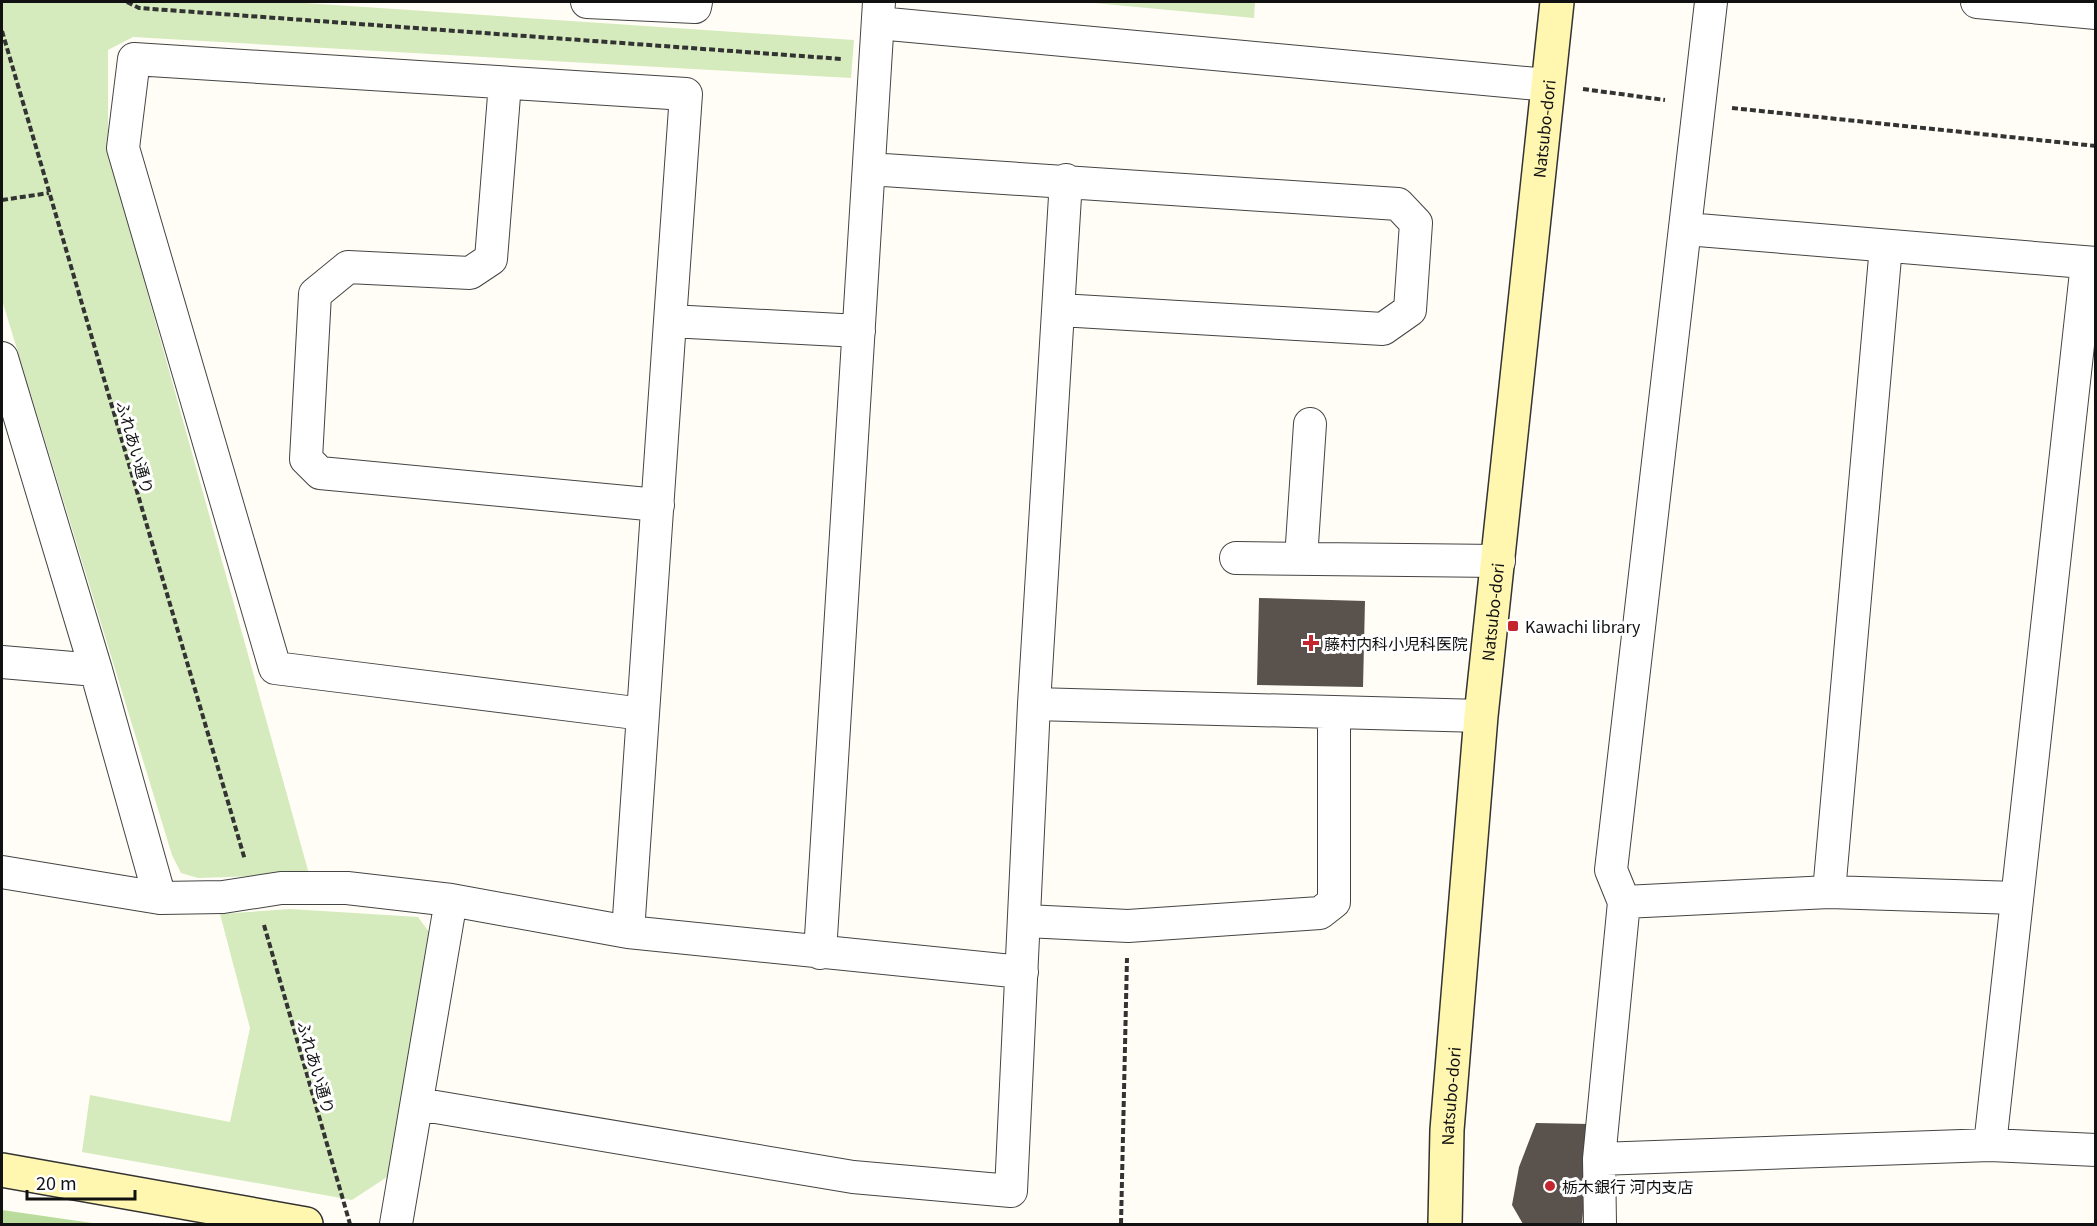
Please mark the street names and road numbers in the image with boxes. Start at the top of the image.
street label: Natsubo-dori [1526,78,1561,179]
street label: ふれあい通り [111,398,161,496]
street label: Natsubo-dori [1475,562,1509,662]
street label: ふれあい通り [292,1018,342,1116]
street label: Natsubo-dori [1435,1046,1466,1146]

